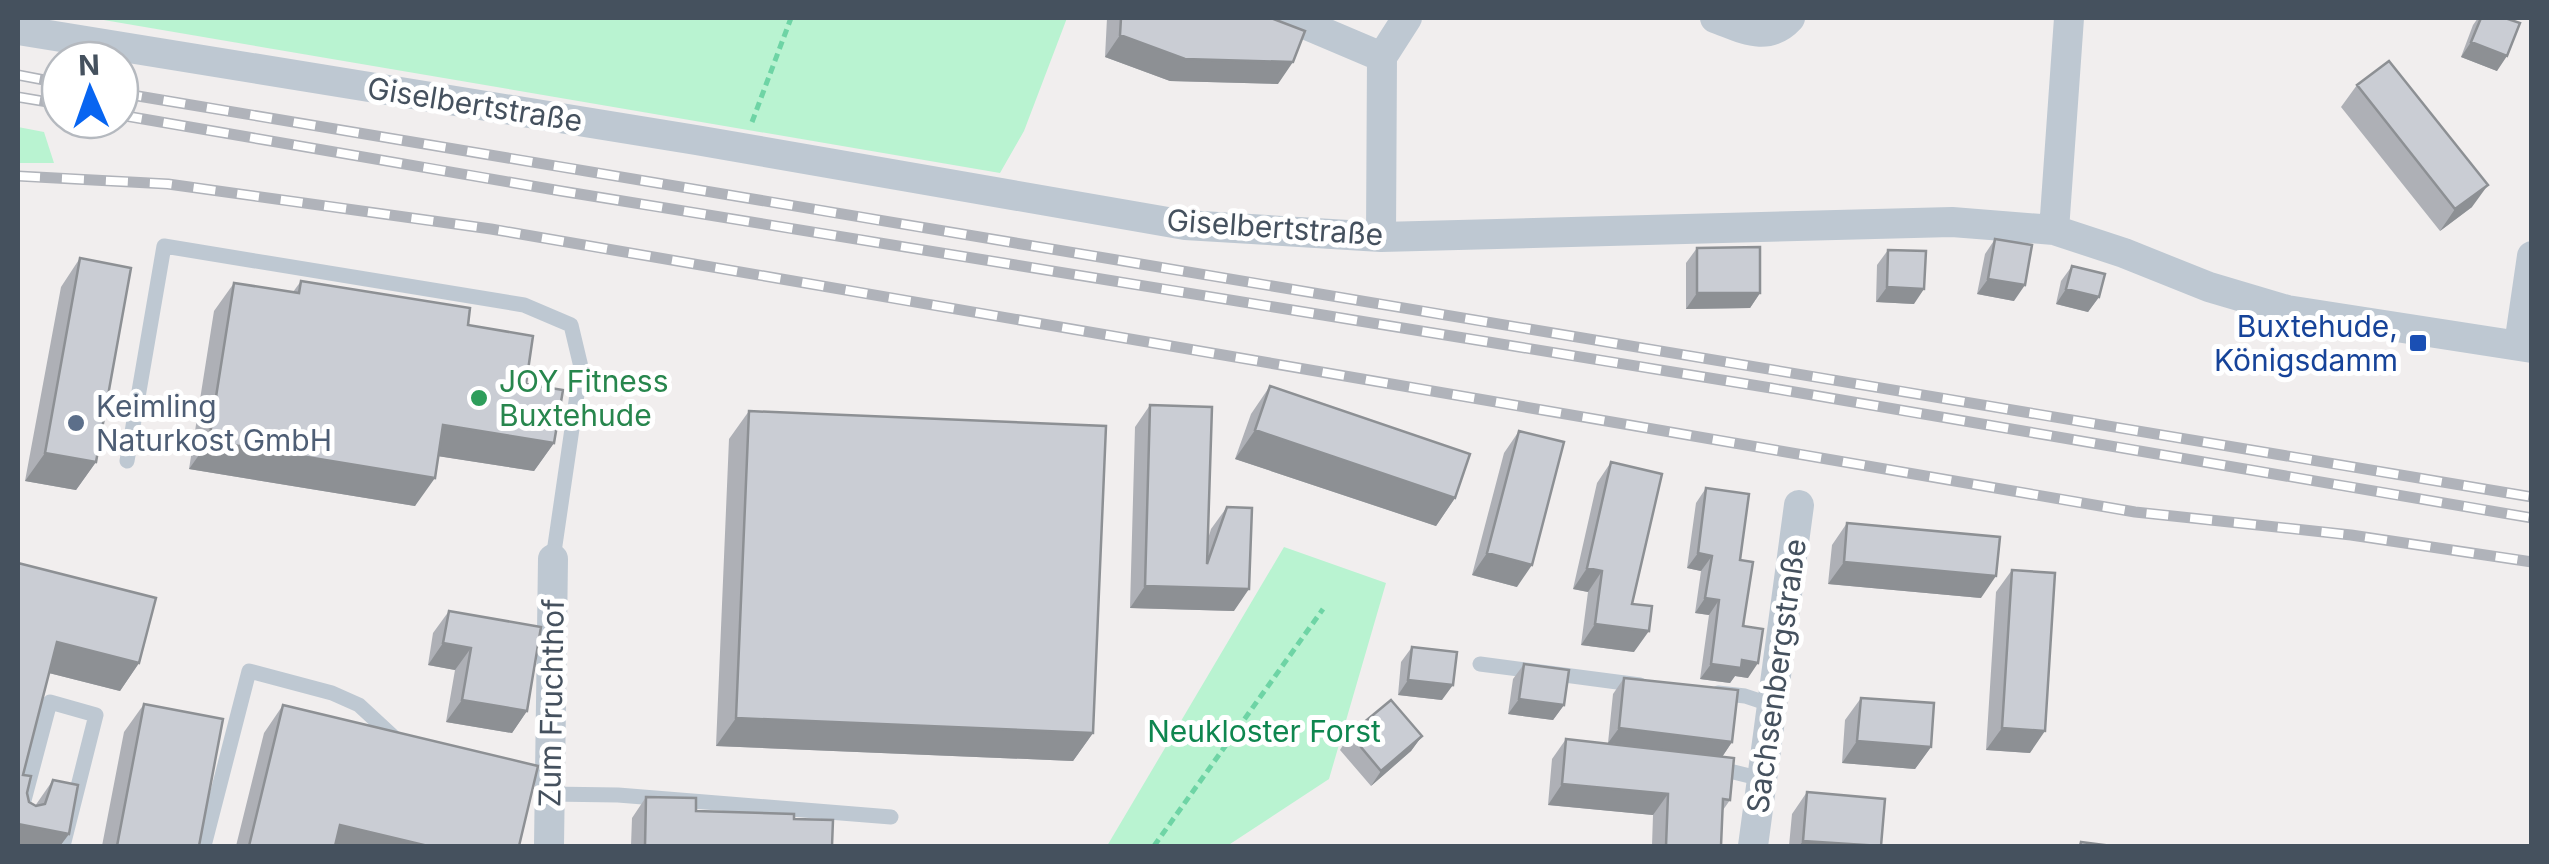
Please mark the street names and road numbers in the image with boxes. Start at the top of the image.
street label: Giselbertstraße [365,69,585,139]
street label: Giselbertstraße [1165,201,1385,253]
street label: Sachsenbergstraße [1739,536,1813,816]
street label: Zum Fruchthof [531,598,571,808]

